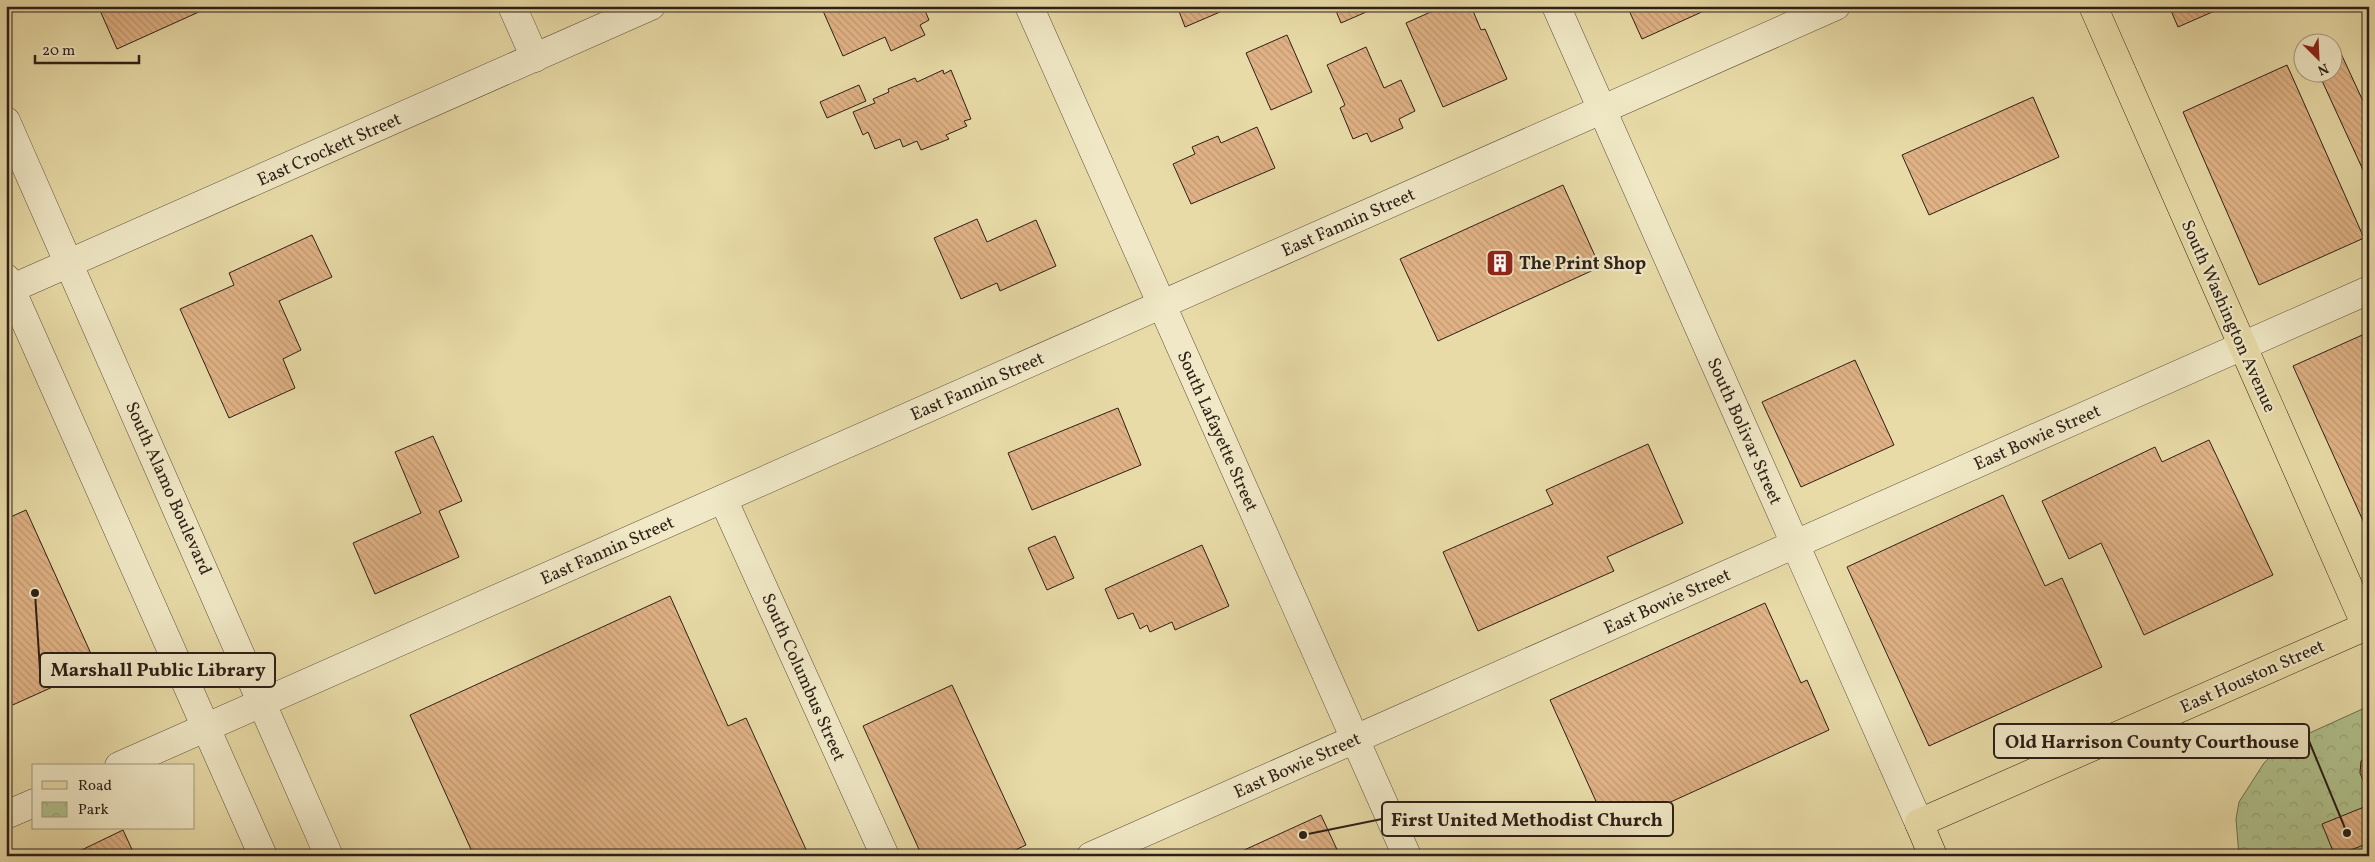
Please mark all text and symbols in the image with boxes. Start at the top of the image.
scale bar [35,32,139,64]
north arrow [2292,32,2342,82]
text: 20 m [42,41,75,62]
text: N [2314,58,2331,79]
street label: East Crockett Street [254,107,406,193]
street label: East Fannin Street [1278,183,1419,264]
street label: South Washington Avenue [2174,216,2281,417]
building icon: The Print Shop [1485,248,1515,278]
place label: The Print Shop [1519,252,1646,277]
street label: East Fannin Street [907,347,1048,428]
street label: South Lafayette Street [1170,347,1263,516]
street label: South Bolivar Street [1700,354,1787,509]
street label: South Alamo Boulevard [118,398,217,579]
street label: East Bowie Street [1970,399,2105,478]
street label: East Fannin Street [537,511,678,592]
street label: East Bowie Street [1600,563,1735,642]
street label: South Columbus Street [754,590,851,766]
street label: East Houston Street [2176,634,2329,720]
callout: Marshall Public Library [40,653,275,687]
text: Marshall Public Library [50,658,266,684]
callout: Old Harrison County Courthouse [1994,724,2309,758]
street label: East Bowie Street [1230,727,1365,806]
text: Old Harrison County Courthouse [2005,730,2299,756]
legend [32,764,195,830]
text: Road [78,776,112,797]
text: Park [78,800,109,821]
callout: First United Methodist Church [1382,802,1673,836]
text: First United Methodist Church [1391,808,1663,834]

